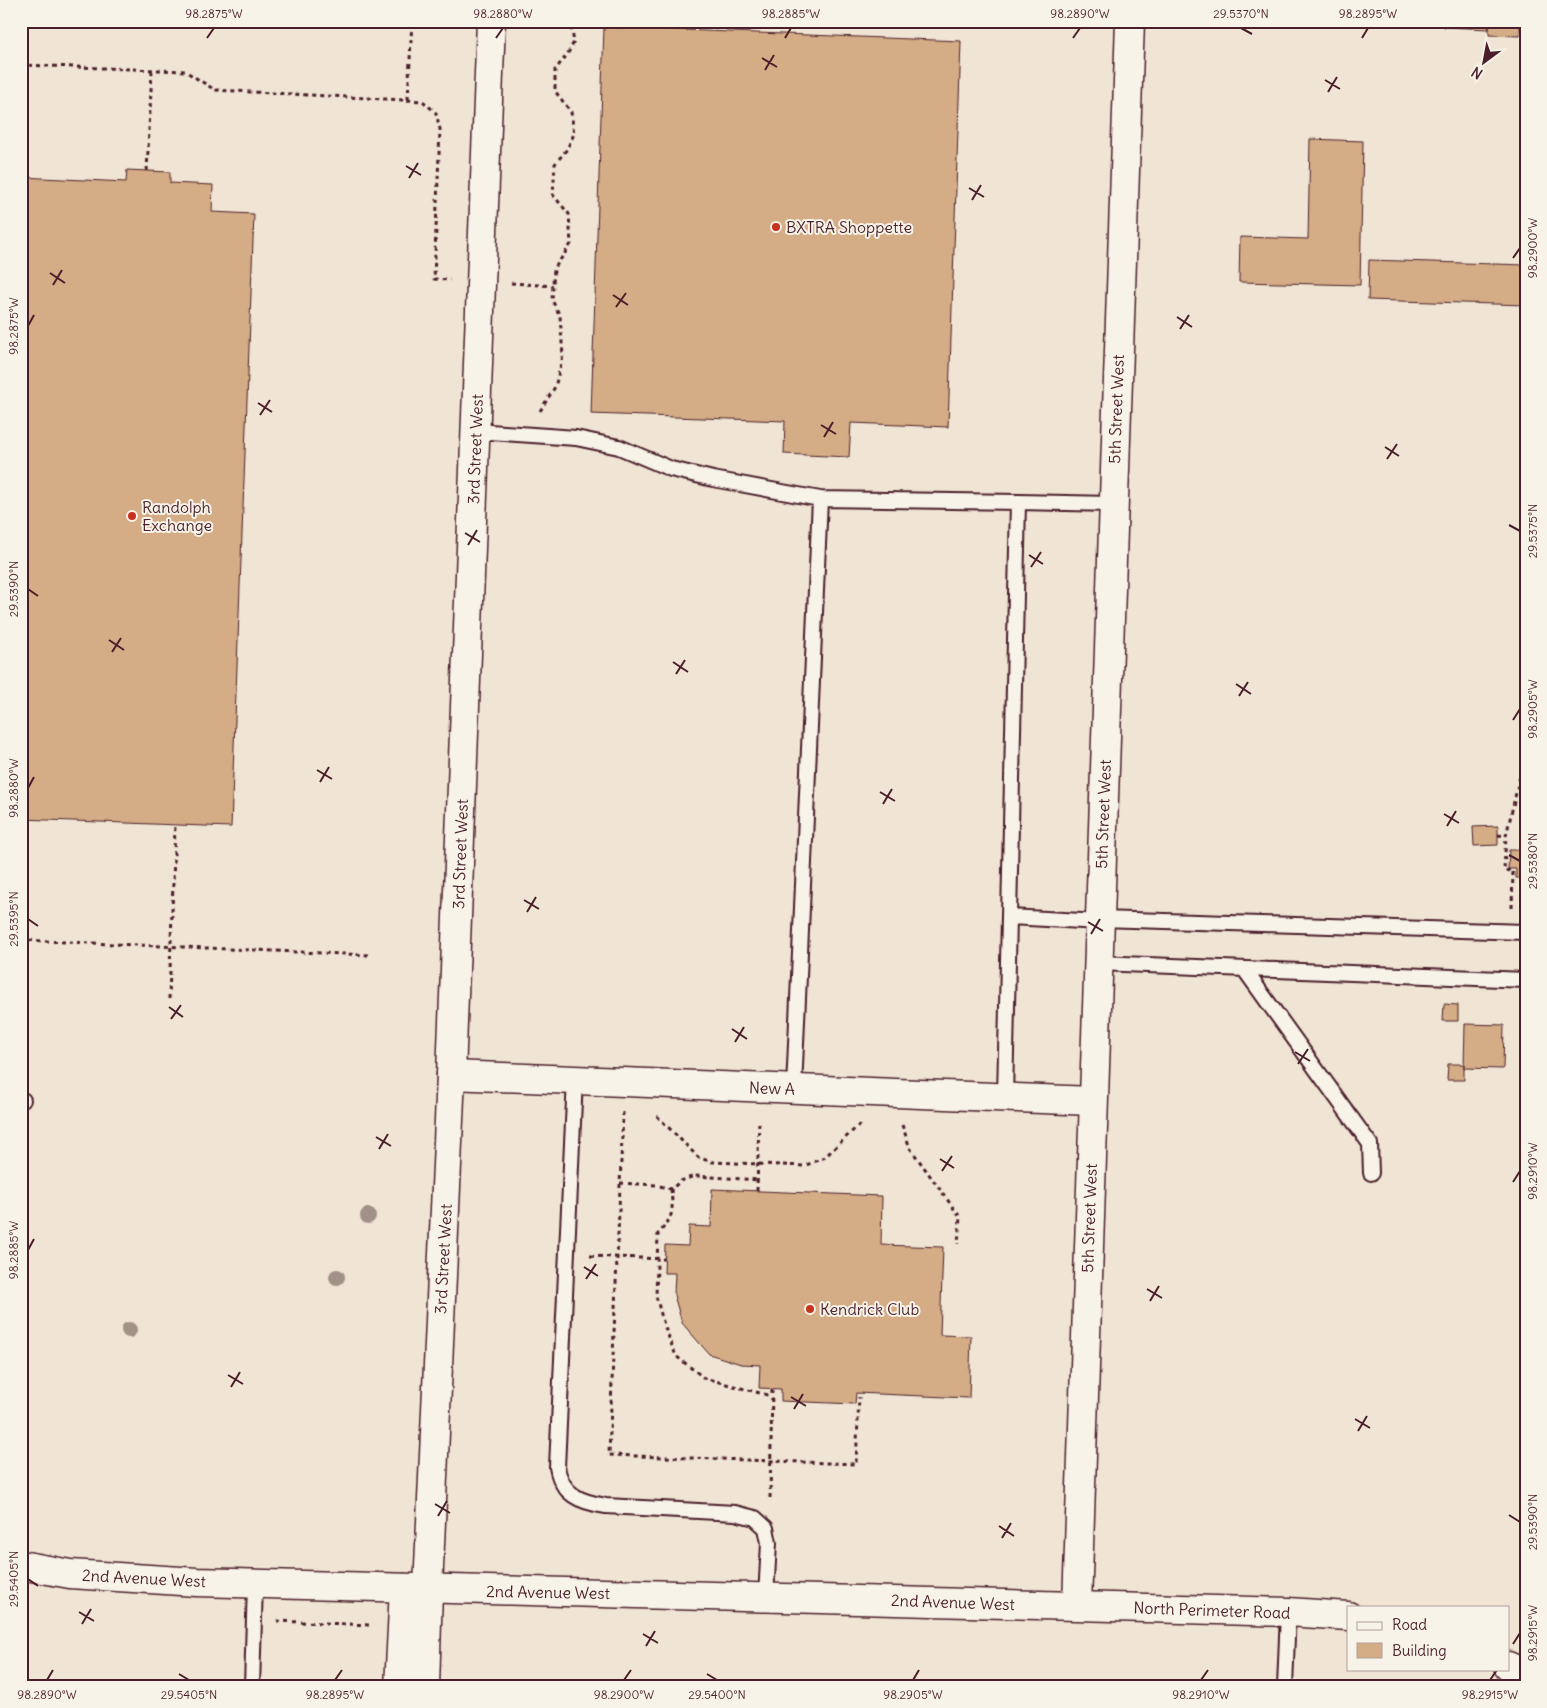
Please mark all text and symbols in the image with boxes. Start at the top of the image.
text: 98.2875°W [185,6,243,21]
text: 98.2880°W [473,6,533,21]
text: 98.2885°W [762,6,820,21]
text: 98.2890°W [1050,6,1110,21]
text: 29.5370°N [1213,6,1269,21]
text: 98.2895°W [1339,6,1397,21]
north arrow [1460,38,1510,88]
text: N [1468,63,1486,83]
place label: BXTRA Shoppette [786,217,912,237]
text: 98.2900°W [1525,218,1540,278]
marker: BXTRA Shoppette [770,221,782,233]
text: 98.2875°W [6,297,21,355]
street label: 5th Street West [1104,353,1128,464]
street label: 3rd Street West [463,393,487,505]
place label: Randolph Exchange [142,497,212,535]
text: 29.5375°N [1525,504,1540,558]
marker: Randolph Exchange [126,510,138,522]
text: 29.5390°N [6,561,21,617]
text: 98.2905°W [1525,679,1540,739]
text: 98.2880°W [6,758,21,818]
street label: 5th Street West [1091,758,1115,869]
street label: 3rd Street West [448,798,472,910]
text: 29.5380°N [1525,833,1540,889]
text: 29.5395°N [6,891,21,947]
street label: New A [749,1077,795,1099]
text: 98.2910°W [1525,1142,1540,1200]
street label: 5th Street West [1077,1162,1101,1273]
street label: 3rd Street West [430,1203,456,1315]
text: 98.2885°W [6,1221,21,1279]
place label: Kendrick Club [820,1299,919,1319]
marker: Kendrick Club [804,1303,816,1315]
text: 29.5390°N [1525,1494,1540,1550]
text: 29.5405°N [6,1551,21,1607]
street label: 2nd Avenue West [82,1565,207,1591]
street label: 2nd Avenue West [486,1581,611,1603]
street label: 2nd Avenue West [891,1590,1016,1614]
street label: North Perimeter Road [1133,1597,1291,1623]
text: 98.2915°W [1525,1605,1540,1661]
legend [1347,1606,1510,1670]
text: Road [1392,1615,1427,1634]
text: Building [1392,1641,1447,1660]
text: 98.2890°W [17,1687,77,1702]
text: 29.5405°N [161,1687,217,1702]
text: 98.2895°W [306,1687,364,1702]
text: 98.2900°W [594,1687,654,1702]
text: 29.5400°N [688,1687,746,1702]
text: 98.2905°W [883,1687,943,1702]
text: 98.2910°W [1172,1687,1230,1702]
text: 98.2915°W [1462,1687,1518,1702]

